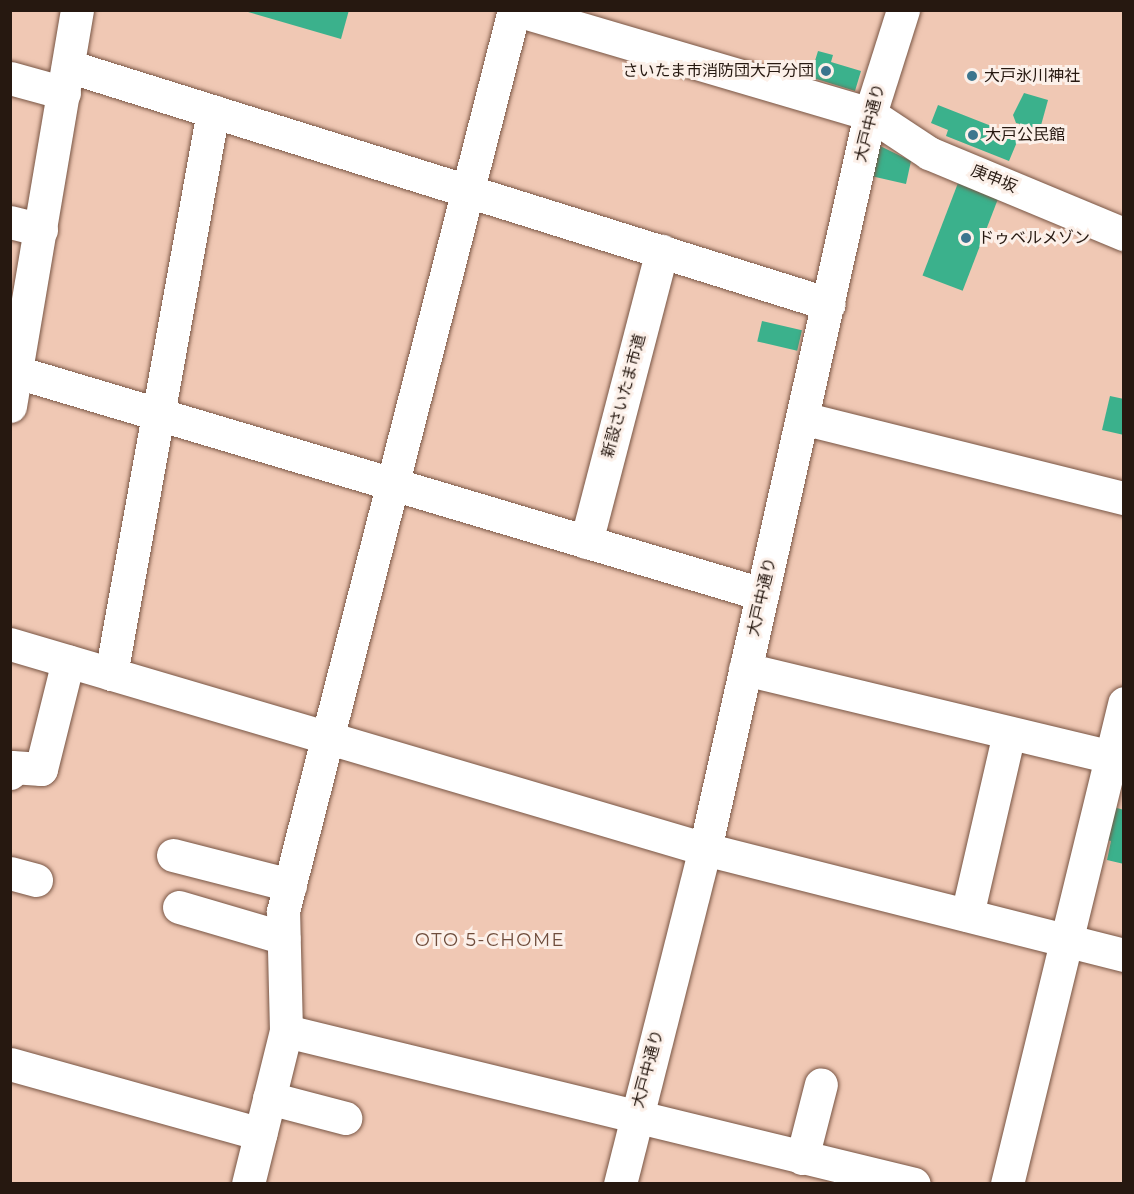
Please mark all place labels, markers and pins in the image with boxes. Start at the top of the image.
place label: さいたま市消防団大戸分団 [622,61,814,81]
marker: さいたま市消防団大戸分団 [819,64,833,78]
place label: 大戸氷川神社 [984,66,1080,86]
marker: 大戸氷川神社 [965,69,979,83]
place label: 大戸公民館 [985,125,1065,145]
marker: 大戸公民館 [966,128,980,142]
place label: ドゥベルメゾン [978,228,1090,248]
marker: ドゥベルメゾン [959,231,973,245]

